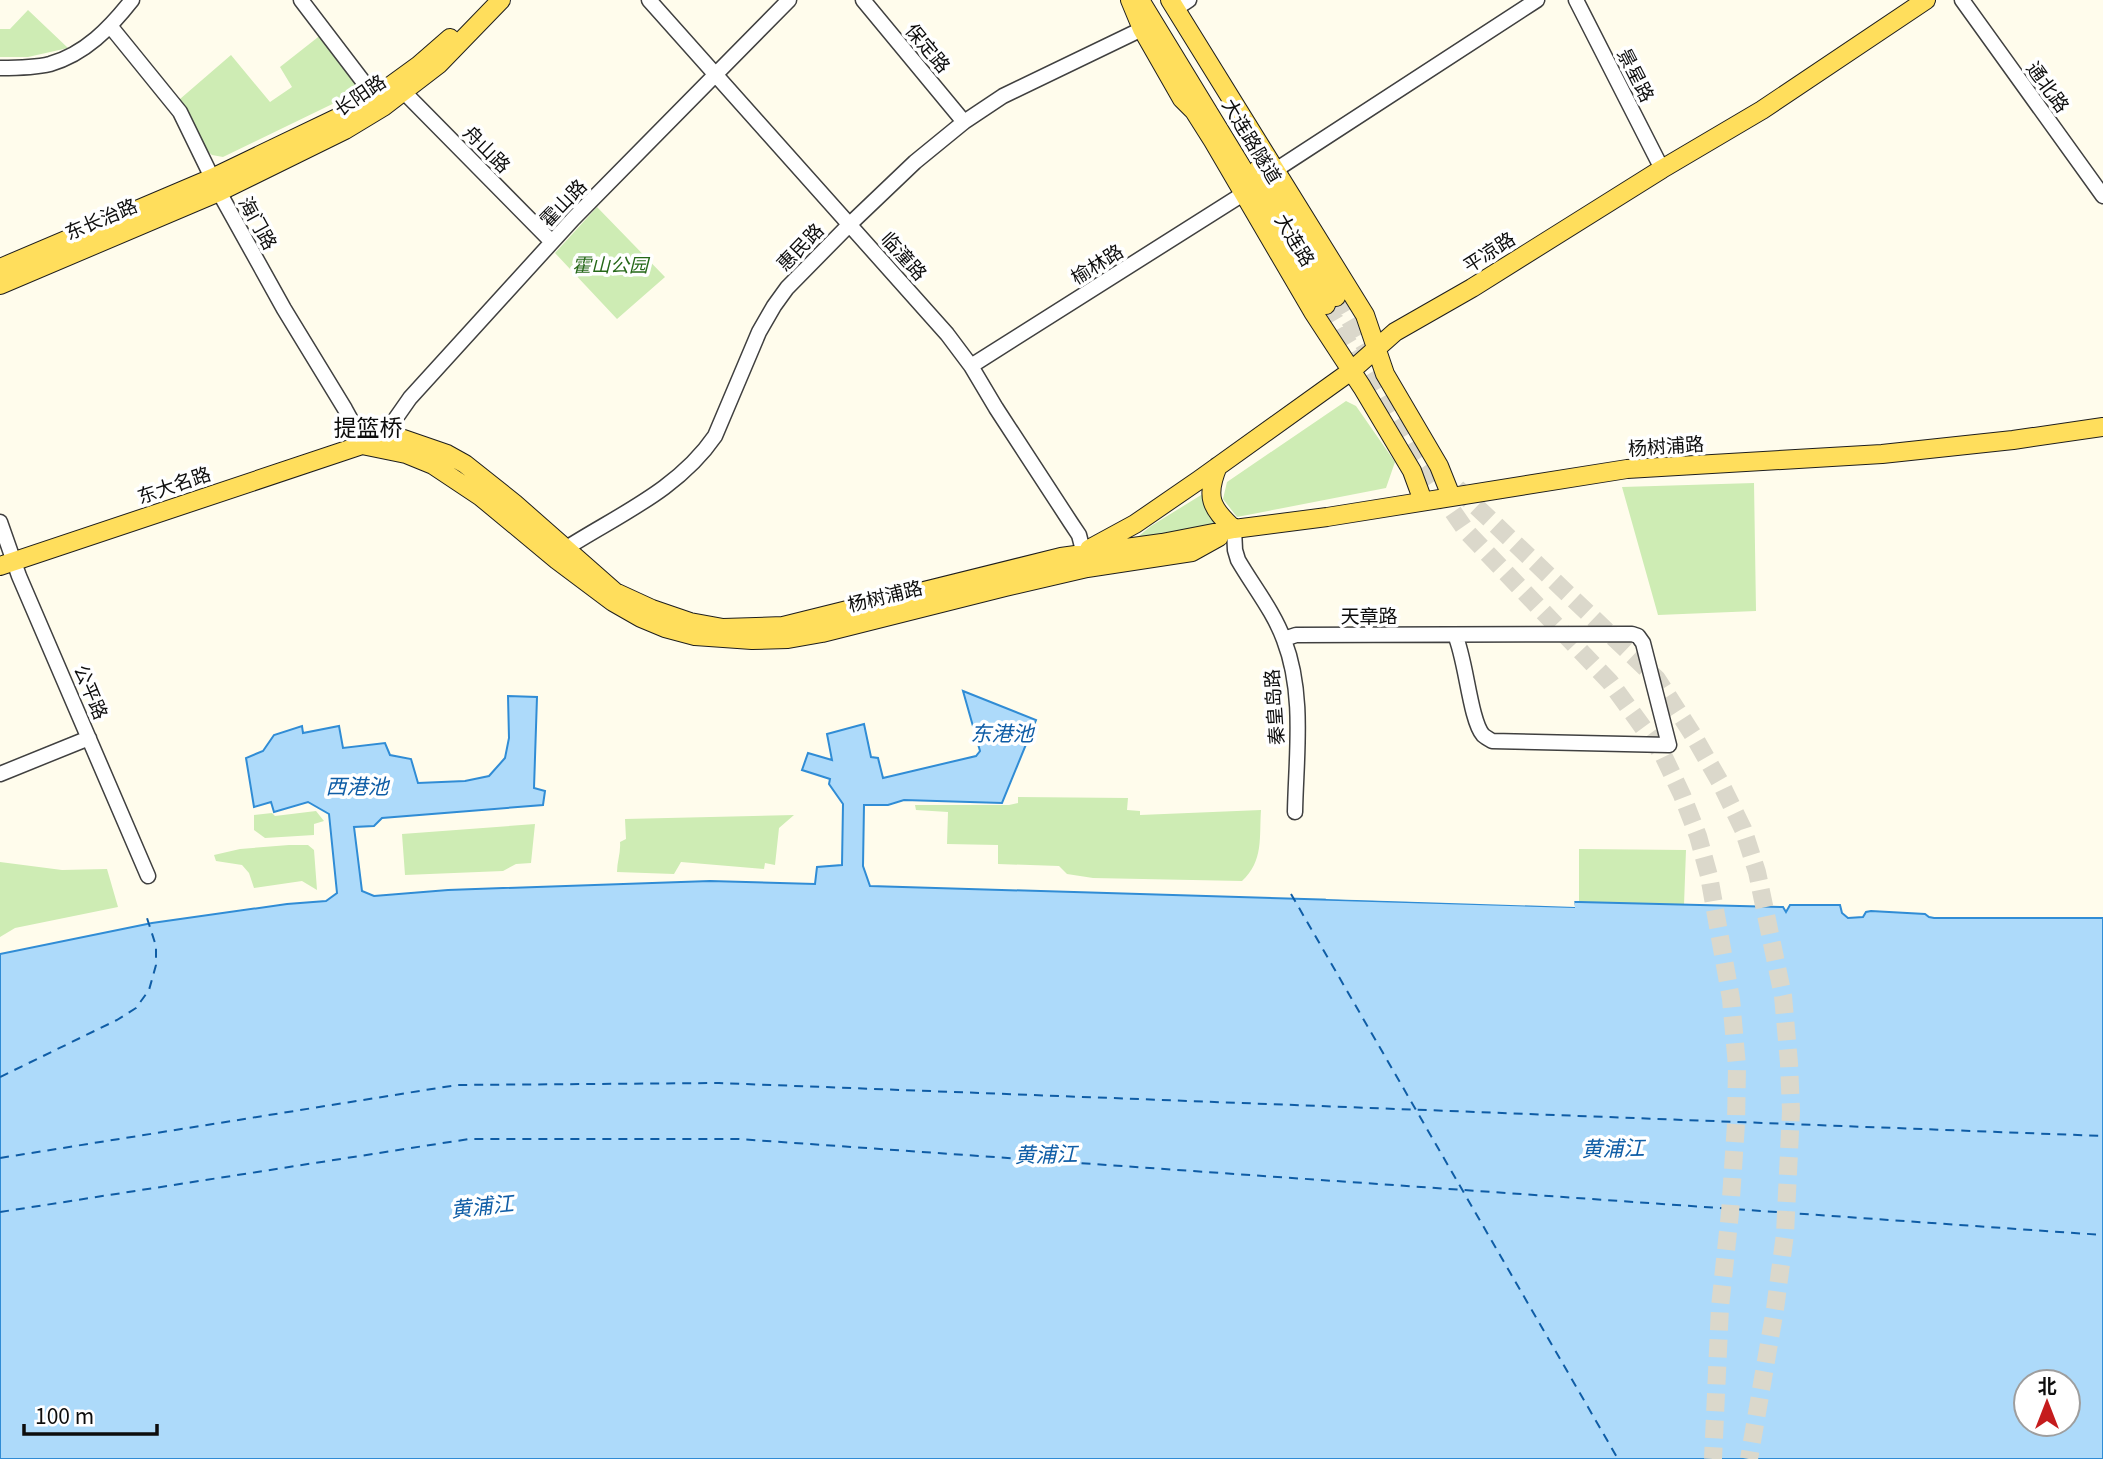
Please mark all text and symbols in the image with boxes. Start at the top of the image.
street label: 保定路 [900,17,958,78]
street label: 景星路 [1612,43,1662,106]
street label: 通北路 [2022,55,2077,117]
street label: 长阳路 [328,67,390,121]
street label: 大连路隧道 [1217,93,1289,188]
street label: 舟山路 [458,118,518,178]
street label: 霍山路 [532,172,591,232]
street label: 东长治路 [60,190,141,245]
street label: 海门路 [234,191,285,254]
street label: 大连路 [1270,208,1323,271]
street label: 惠民路 [769,216,828,276]
street label: 平凉路 [1457,224,1519,278]
street label: 临潼路 [876,225,934,285]
street label: 榆林路 [1065,236,1128,289]
park label: 霍山公园 [572,250,651,277]
district label: 提篮桥 [334,409,403,443]
street label: 杨树浦路 [1627,428,1705,461]
street label: 东大名路 [133,458,214,509]
street label: 杨树浦路 [844,572,925,617]
street label: 天章路 [1340,601,1398,628]
street label: 公平路 [69,660,116,723]
street label: 秦皇岛路 [1256,668,1289,746]
water label: 东港池 [971,717,1035,747]
water label: 西港池 [326,770,390,800]
water label: 黄浦江 [1581,1131,1647,1163]
water label: 黄浦江 [1014,1137,1080,1169]
water label: 黄浦江 [449,1187,517,1223]
north arrow [2012,1368,2082,1438]
text: 北 [2037,1371,2057,1398]
scale bar [24,1392,158,1436]
text: 100 m [35,1400,94,1430]

